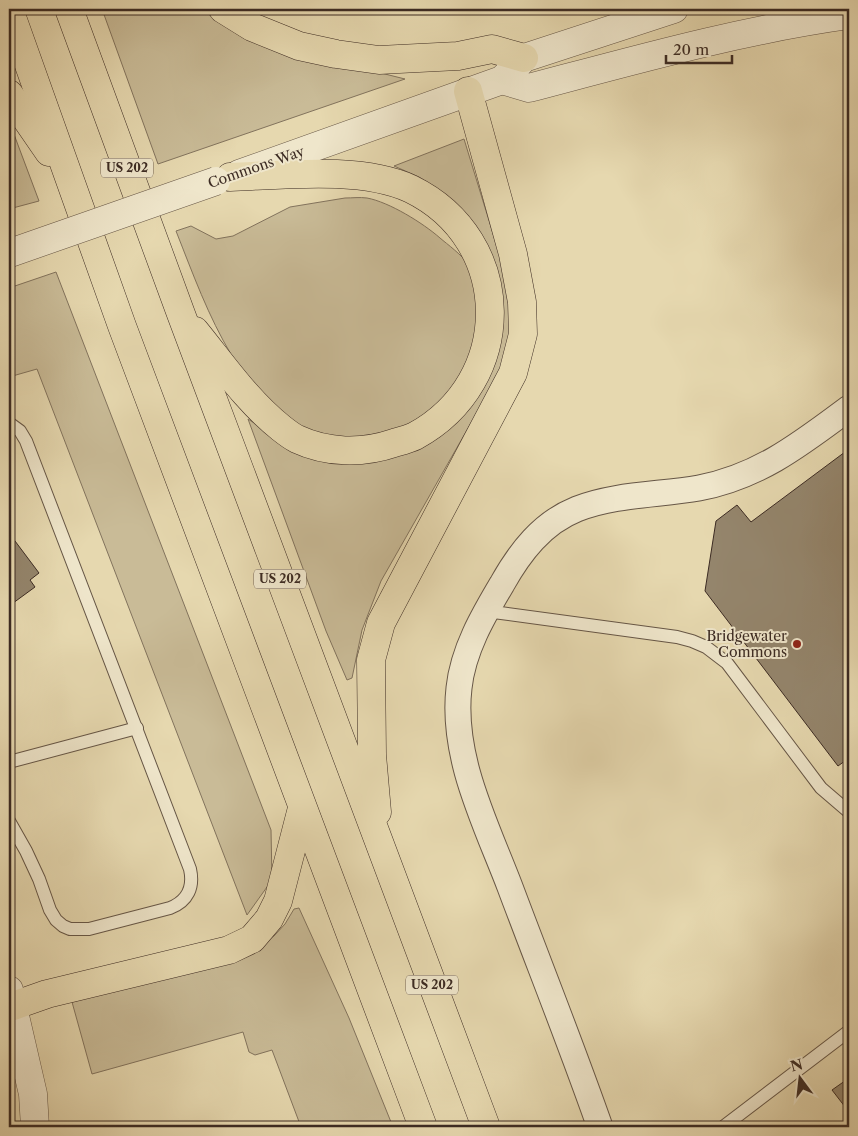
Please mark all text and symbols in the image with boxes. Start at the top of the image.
scale bar [666,32,732,64]
text: 20 m [673,40,709,59]
street label: Commons Way [205,142,307,192]
road number: US 202 [101,158,153,178]
road number: US 202 [254,570,306,588]
place label: Bridgewater Commons [706,627,787,661]
marker: Bridgewater Commons [791,638,803,650]
road number: US 202 [406,976,458,994]
north arrow [776,1054,826,1104]
text: N [788,1055,805,1076]

